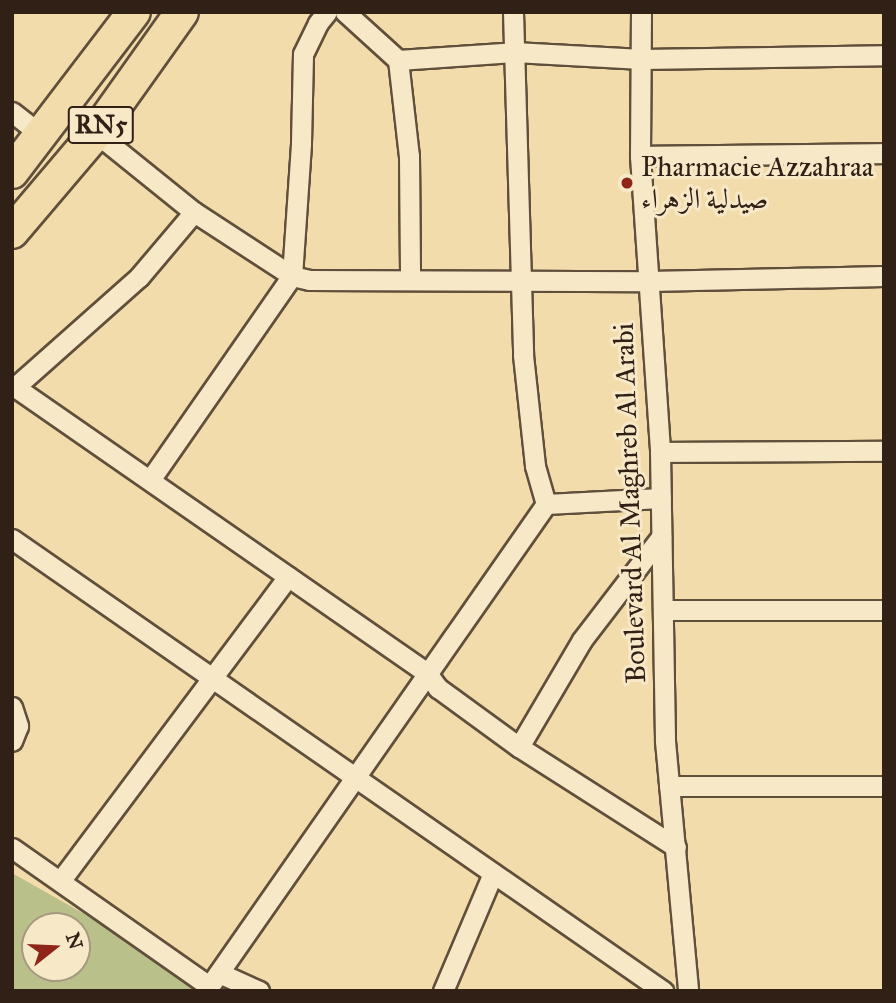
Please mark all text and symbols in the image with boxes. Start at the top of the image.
road number: RN5 [68,102,134,148]
place label: Pharmacie Azzahraa صيدلية الزهراء [641,150,874,216]
marker: Pharmacie Azzahraa صيدلية الزهراء [619,175,635,191]
street label: Boulevard Al Maghreb Al Arabi [607,322,653,684]
north arrow [21,912,91,982]
text: N [61,930,88,952]

